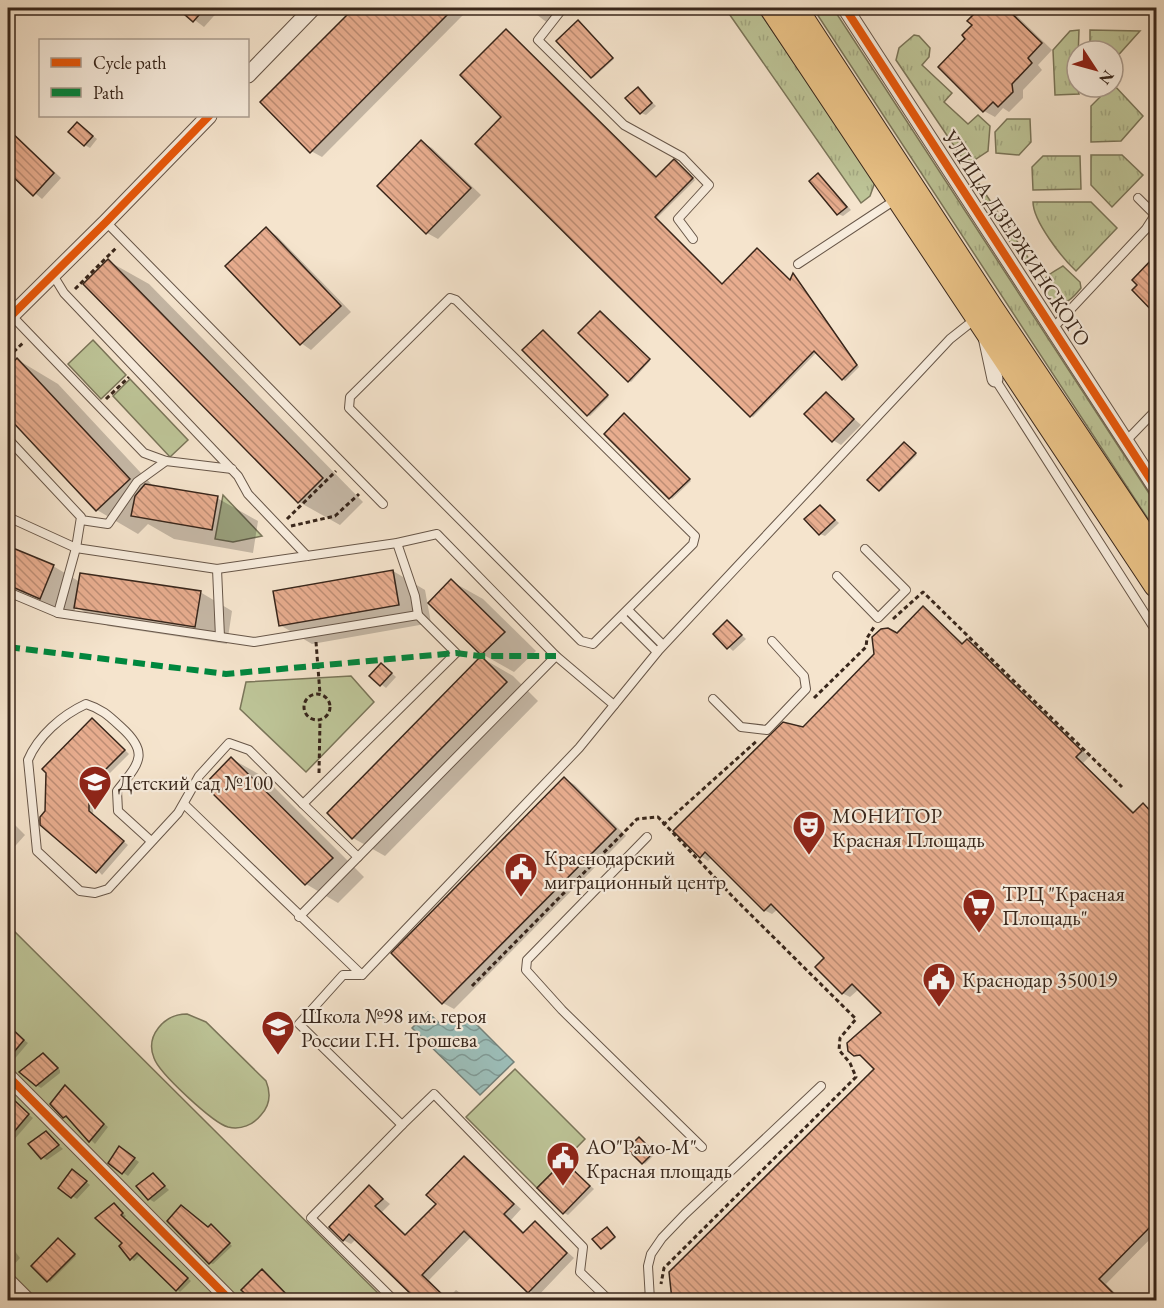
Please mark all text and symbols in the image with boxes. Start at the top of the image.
legend [39,39,249,117]
north arrow [1065,39,1125,99]
text: Cycle path [93,51,167,74]
text: N [1094,66,1119,89]
text: Path [93,81,124,104]
street label: УЛИЦА ДЗЕРЖИНСКОГО [936,124,1097,351]
school or university icon: Детский сад №100 [77,764,113,811]
place label: Детский сад №100 [118,769,273,796]
place label: МОНИТОР Красная Площадь [832,802,985,853]
theatre icon: МОНИТОР Красная Площадь [791,809,827,856]
place label: Краснодарский миграционный центр [544,844,726,895]
public building icon: Краснодарский миграционный центр [503,851,539,898]
place label: ТРЦ "Красная Площадь" [1002,880,1125,931]
supermarket icon: ТРЦ "Красная Площадь" [961,887,997,934]
public building icon: Краснодар 350019 [921,961,957,1008]
place label: Краснодар 350019 [962,966,1117,993]
place label: Школа №98 им. героя России Г.Н. Трошева [301,1002,487,1053]
school or university icon: Школа №98 им. героя России Г.Н. Трошева [260,1009,296,1056]
place label: АО"Рамо-М" Красная площадь [585,1133,732,1184]
public building icon: АО"Рамо-М" Красная площадь [545,1140,581,1187]

